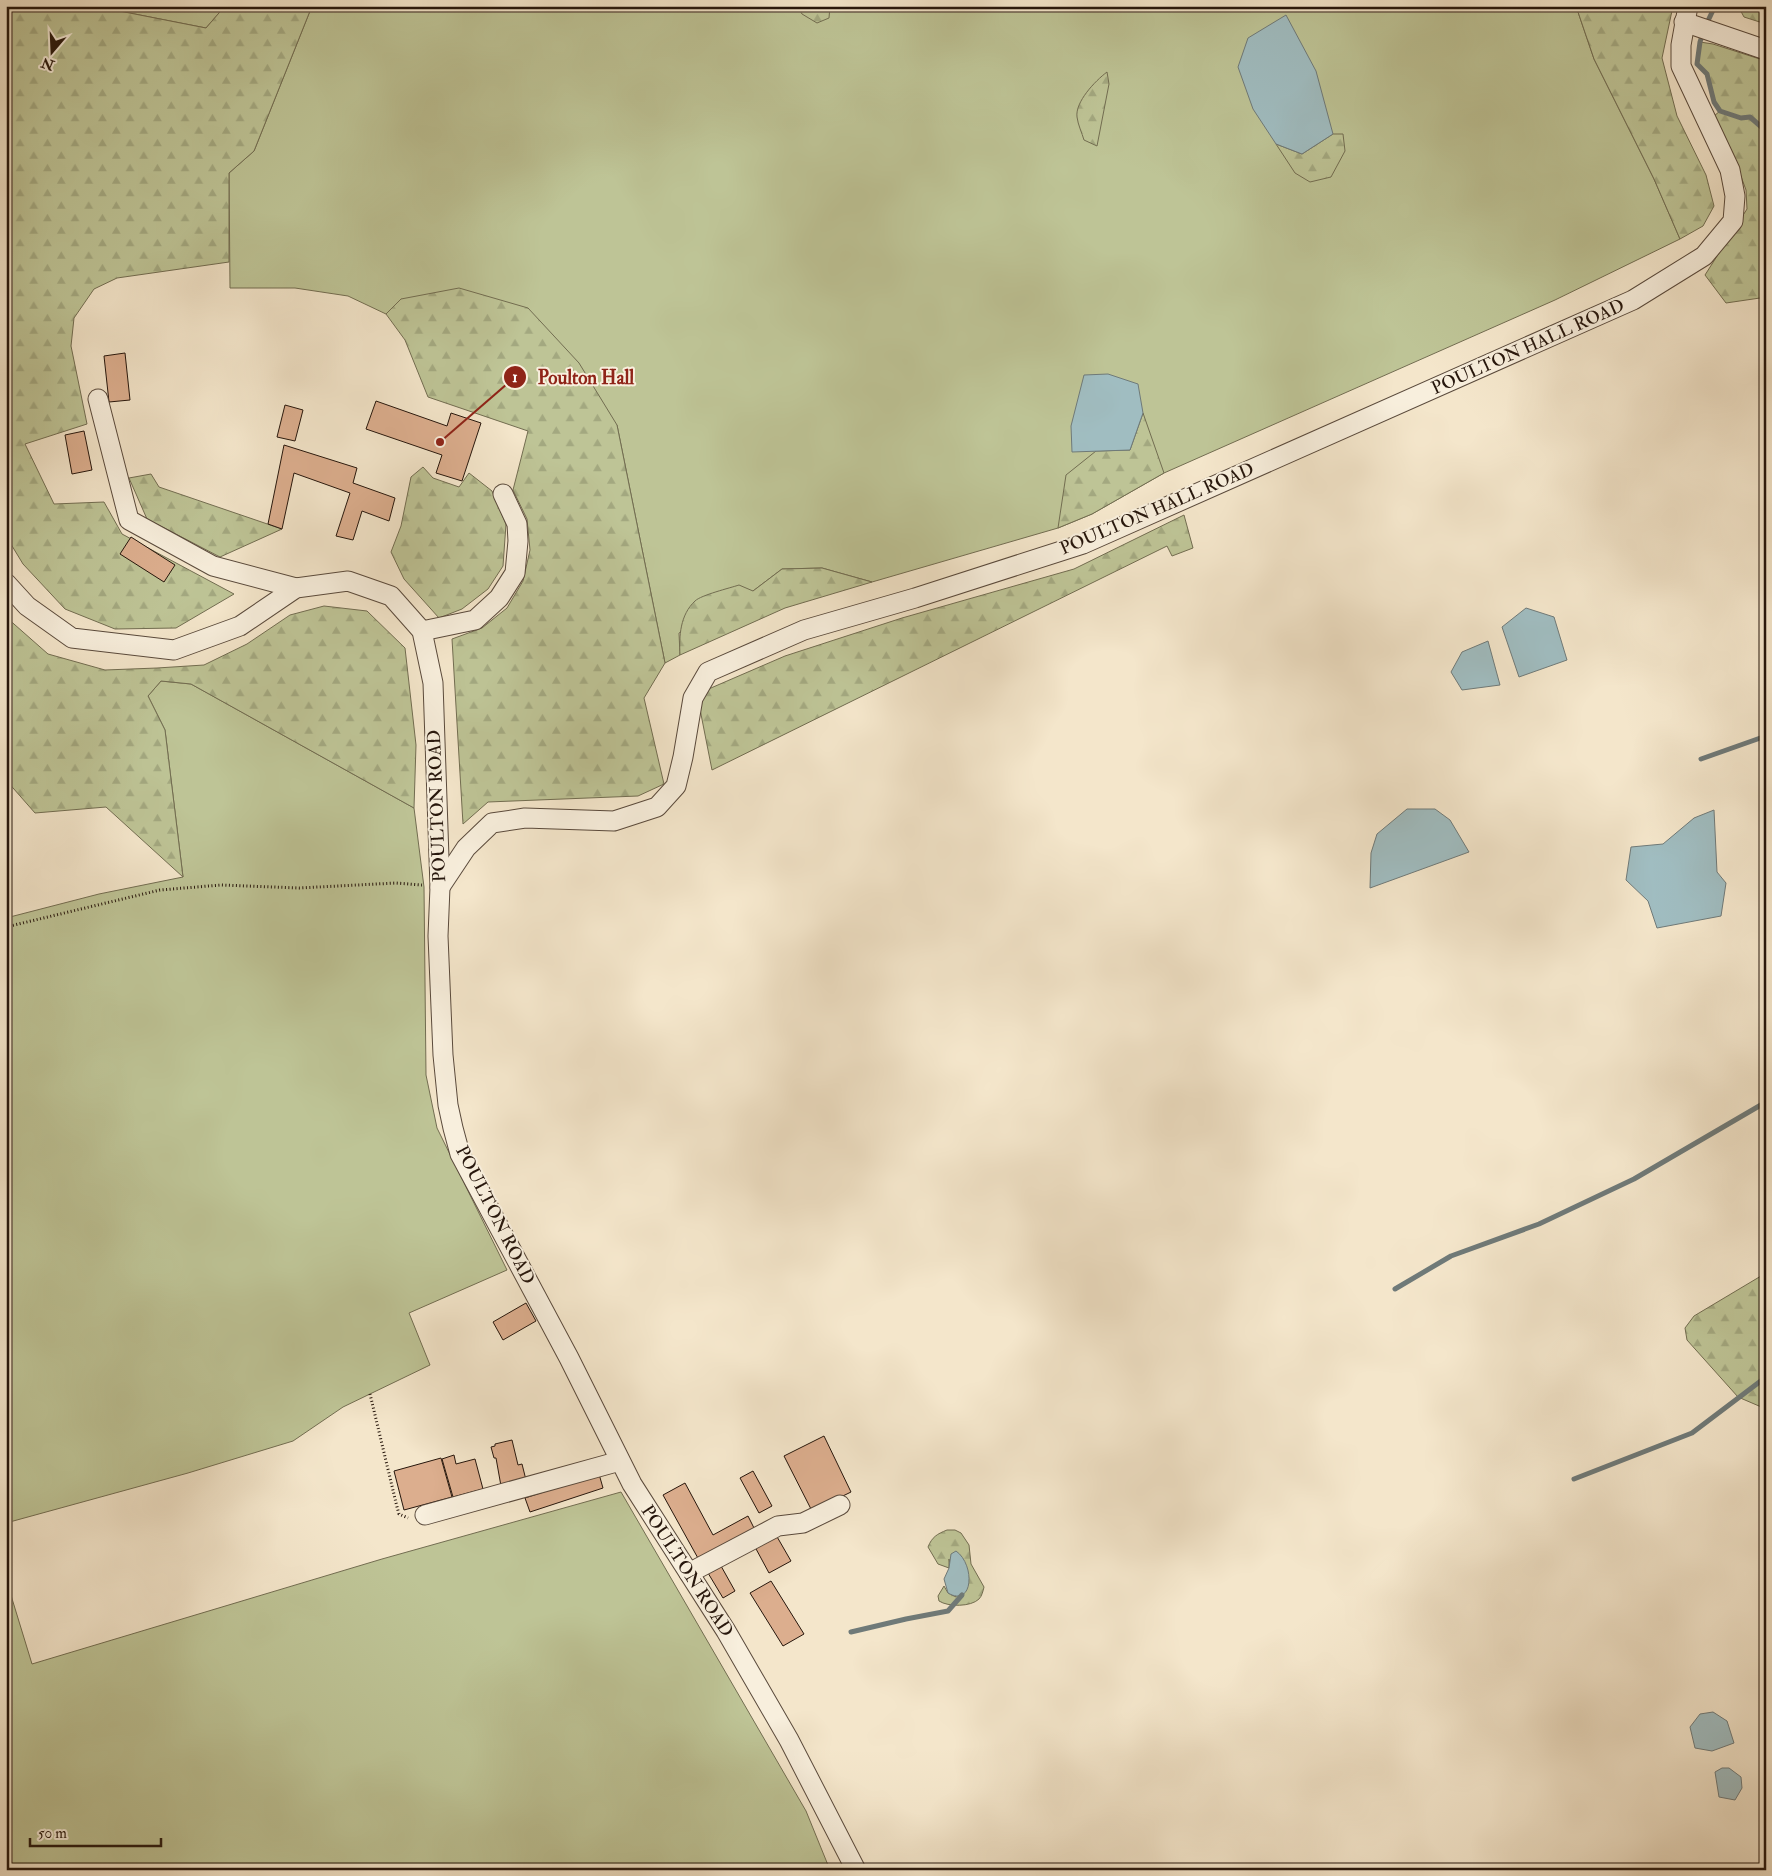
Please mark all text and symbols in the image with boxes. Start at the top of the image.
north arrow [28,28,78,78]
text: N [39,54,58,74]
street label: POULTON HALL ROAD [1428,294,1628,400]
callout: Poulton Hall [503,360,644,394]
text: Poulton Hall [538,366,634,390]
text: 1 [512,368,518,387]
street label: POULTON HALL ROAD [1056,458,1258,560]
street label: POULTON ROAD [423,729,451,883]
street label: POULTON ROAD [450,1142,540,1288]
street label: POULTON ROAD [636,1501,738,1641]
scale bar [30,1816,161,1848]
text: 50 m [38,1824,67,1843]

